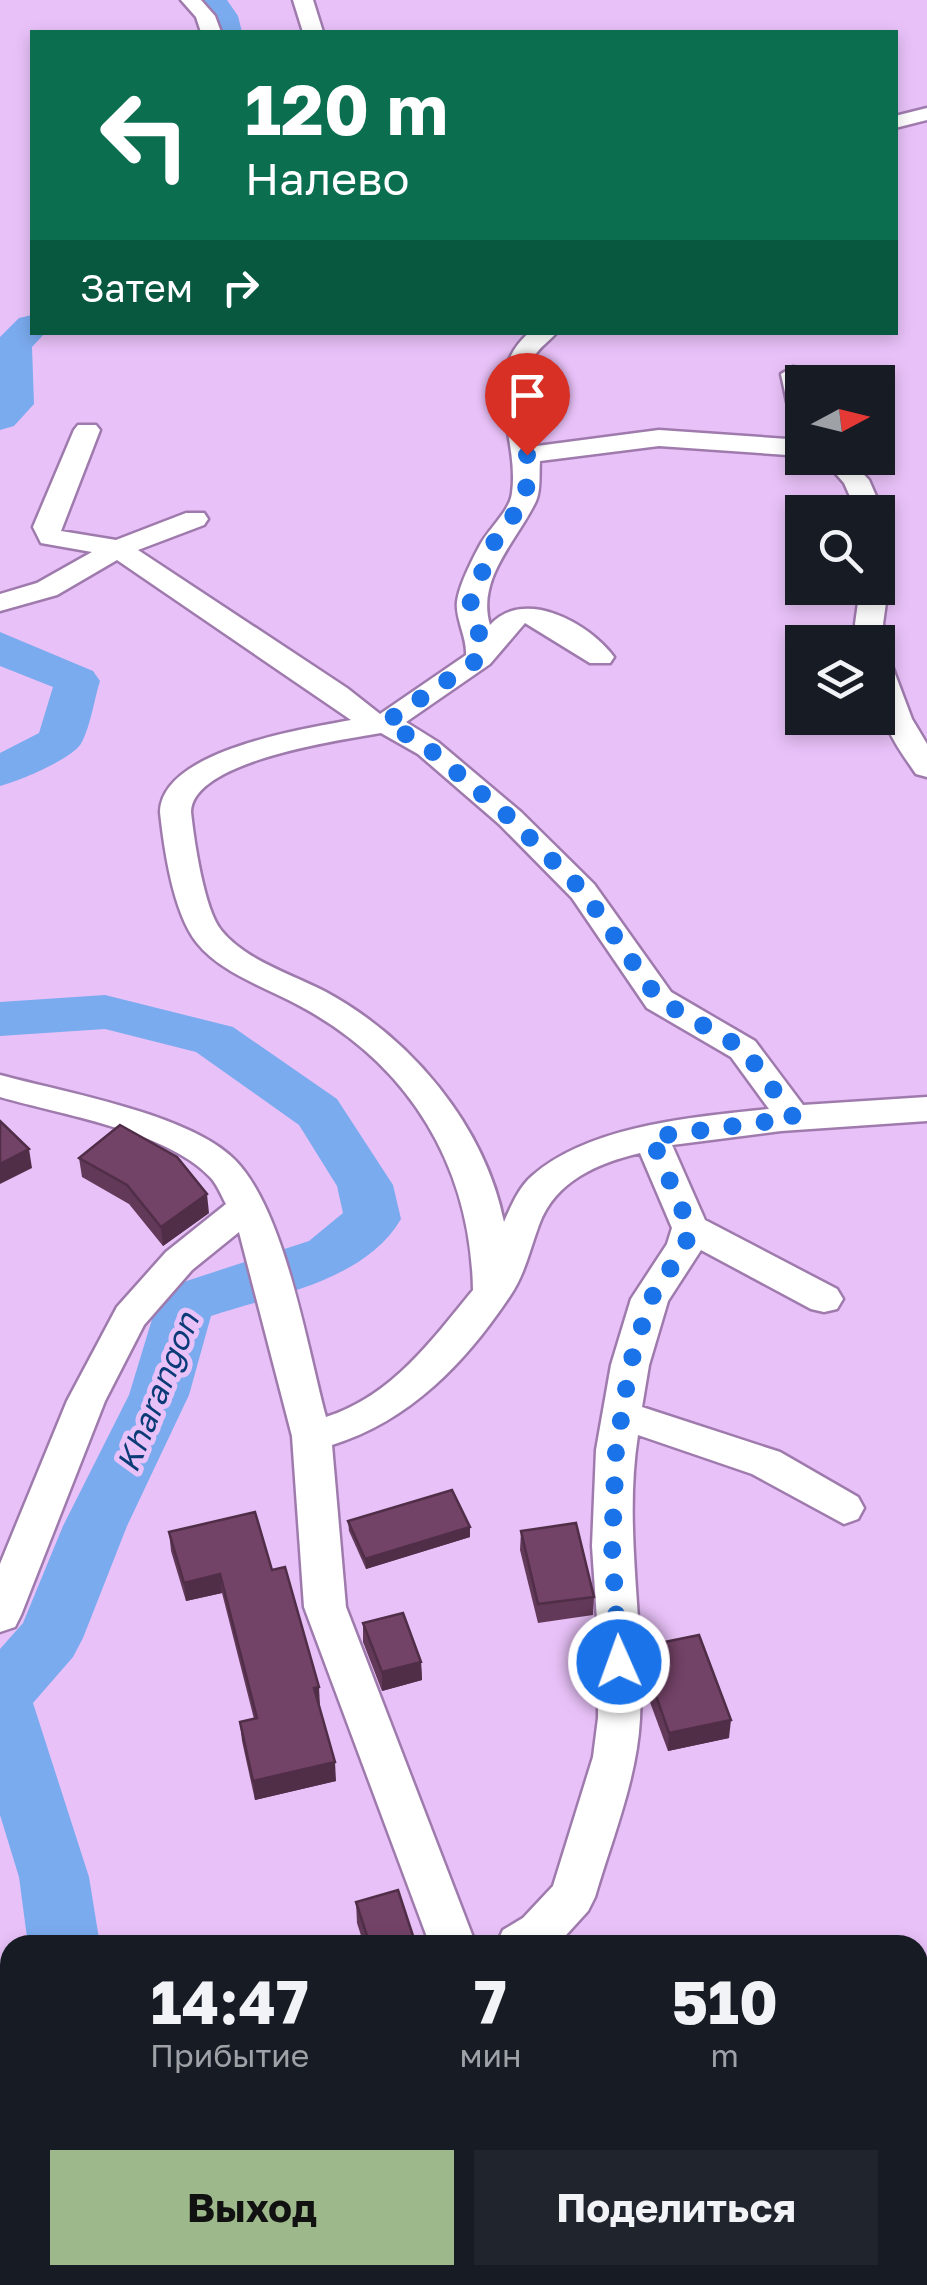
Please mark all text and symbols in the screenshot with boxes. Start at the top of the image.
text: 120 m [245,66,448,150]
icon: left [80,70,210,200]
text: Налево [245,151,409,205]
icon: right [213,260,268,315]
text: Затем [80,265,193,310]
pin [485,353,570,456]
north arrow [785,365,895,475]
map controls [785,365,895,735]
icon: arrive [500,368,555,423]
button: search [785,495,895,605]
button: layers [785,625,895,735]
water label: Kharangon [108,1306,207,1477]
position arrow [567,1610,671,1714]
text: 14:47 [151,1965,309,2037]
text: 7 [474,1965,507,2037]
text: 510 [671,1965,778,2037]
text: Прибытие [150,2036,309,2074]
text: мин [459,2036,521,2074]
text: m [711,2036,739,2074]
button: Выход [50,2150,454,2265]
button: Поделиться [474,2150,878,2265]

